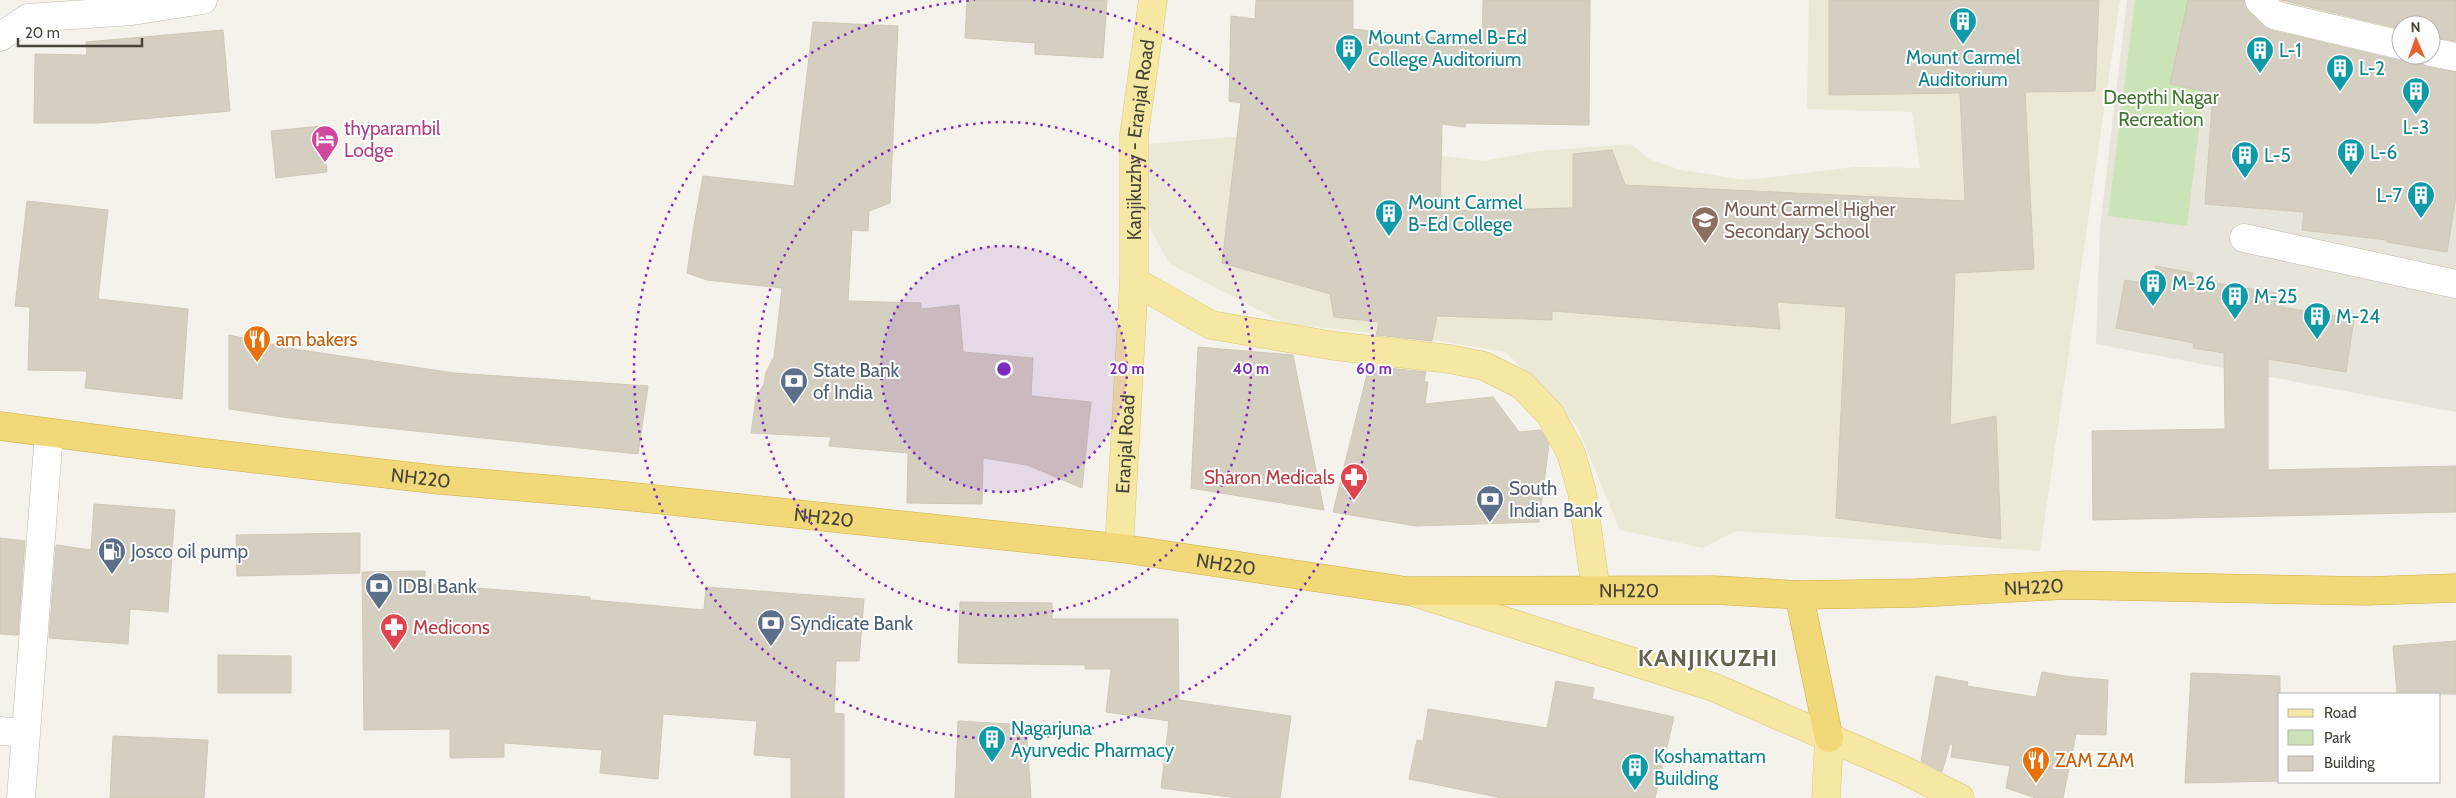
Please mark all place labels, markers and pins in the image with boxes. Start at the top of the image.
building icon: Mount Carmel Auditorium [1948,6,1978,45]
place label: Mount Carmel B-Ed College Auditorium [1368,26,1527,71]
building icon: Mount Carmel B-Ed College Auditorium [1334,33,1364,72]
building icon: L-1 [2245,35,2275,74]
place label: L-1 [2279,39,2301,62]
place label: Mount Carmel Auditorium [1906,46,2021,91]
building icon: L-2 [2325,53,2355,92]
place label: L-2 [2359,57,2385,80]
building icon: L-3 [2401,76,2431,115]
place label: L-3 [2403,116,2429,139]
place label: thyparambil Lodge [344,117,441,162]
hotel icon: thyparambil Lodge [310,124,340,163]
building icon: L-6 [2336,137,2366,176]
building icon: L-5 [2230,140,2260,179]
place label: L-6 [2370,141,2397,164]
place label: L-5 [2264,144,2291,167]
building icon: L-7 [2406,180,2436,219]
place label: L-7 [2376,184,2402,207]
place label: Mount Carmel B-Ed College [1408,191,1523,236]
building icon: Mount Carmel B-Ed College [1374,198,1404,237]
place label: Mount Carmel Higher Secondary School [1724,198,1896,243]
school or university icon: Mount Carmel Higher Secondary School [1690,205,1720,244]
building icon: M-26 [2138,268,2168,307]
place label: M-26 [2172,272,2216,295]
building icon: M-25 [2220,281,2250,320]
place label: M-25 [2254,285,2297,308]
building icon: M-24 [2302,301,2332,340]
place label: M-24 [2336,305,2380,328]
restaurant icon: am bakers [242,324,272,363]
place label: am bakers [276,328,358,351]
place label: State Bank of India [813,359,900,404]
centre of rings [995,360,1013,378]
bank icon: State Bank of India [779,366,809,405]
pharmacy icon: Sharon Medicals [1339,462,1369,501]
place label: Sharon Medicals [1204,466,1335,489]
place label: South Indian Bank [1509,477,1603,522]
bank icon: South Indian Bank [1475,484,1505,523]
fuel station icon: Josco oil pump [97,536,127,575]
place label: Josco oil pump [130,540,248,563]
bank icon: IDBI Bank [364,571,394,610]
place label: IDBI Bank [398,575,477,598]
bank icon: Syndicate Bank [756,608,786,647]
pharmacy icon: Medicons [379,612,409,651]
place label: Syndicate Bank [790,612,914,635]
place label: Medicons [413,616,490,639]
place label: Nagarjuna Ayurvedic Pharmacy [1011,717,1175,762]
building icon: Nagarjuna Ayurvedic Pharmacy [977,724,1007,763]
place label: Koshamattam Building [1654,745,1766,790]
restaurant icon: ZAM ZAM [2021,745,2051,784]
place label: ZAM ZAM [2055,749,2134,772]
building icon: Koshamattam Building [1620,752,1650,791]

